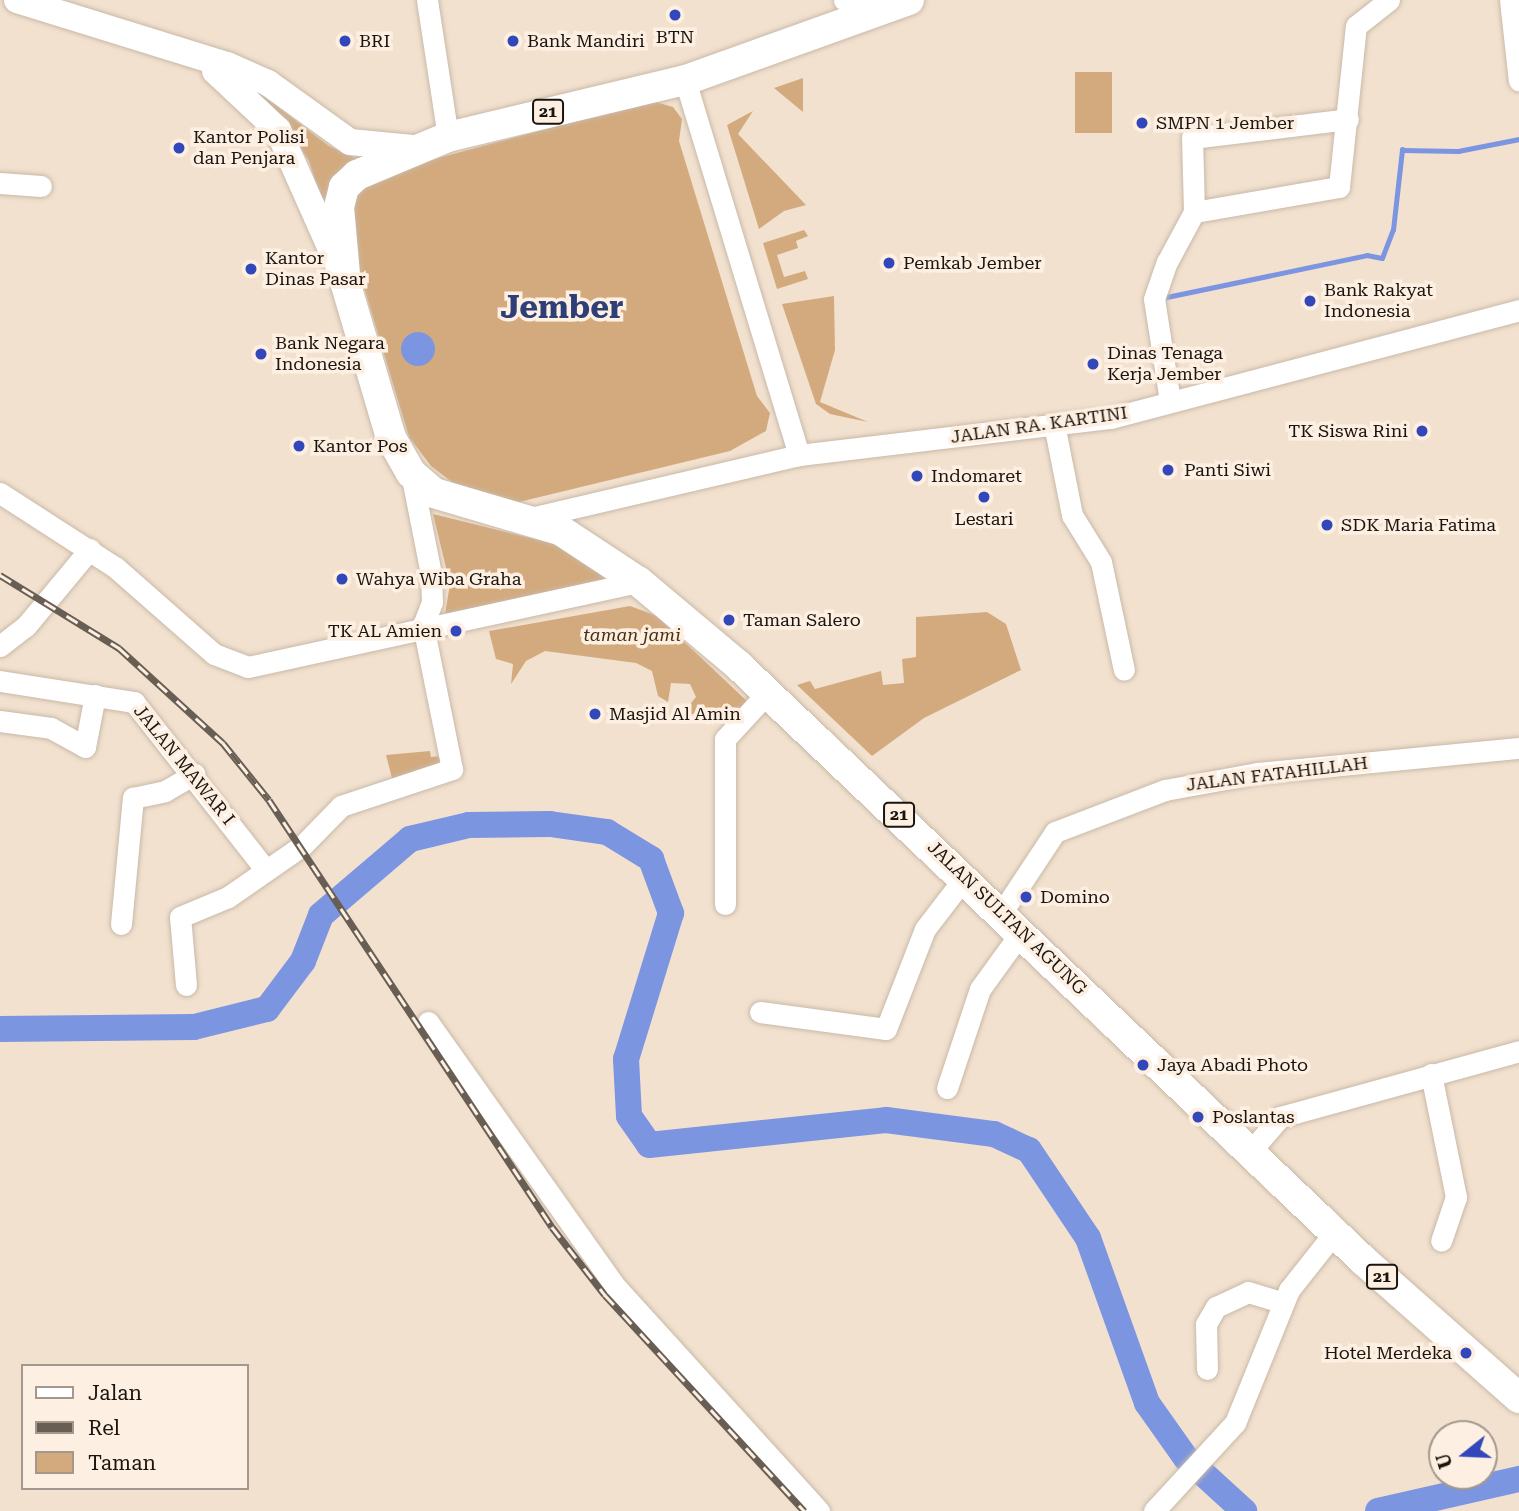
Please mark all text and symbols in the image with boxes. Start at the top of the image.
marker: BTN [667,7,683,23]
place label: BTN [656,26,694,48]
place label: BRI [359,30,390,52]
place label: Bank Mandiri [527,30,645,52]
marker: BRI [337,33,353,49]
marker: Bank Mandiri [505,33,521,49]
road number: 21 [530,100,566,124]
place label: SMPN 1 Jember [1156,112,1294,134]
marker: SMPN 1 Jember [1134,115,1150,131]
place label: Kantor Polisi dan Penjara [193,127,305,170]
marker: Kantor Polisi dan Penjara [171,140,187,156]
place label: Kantor Dinas Pasar [265,248,366,290]
place label: Pemkab Jember [903,252,1042,274]
marker: Pemkab Jember [881,255,897,271]
marker: Kantor Dinas Pasar [243,261,259,277]
place label: Bank Rakyat Indonesia [1324,280,1433,322]
district label: Jember [500,288,624,326]
marker: Bank Rakyat Indonesia [1302,293,1318,309]
place label: Bank Negara Indonesia [275,333,385,376]
place label: Dinas Tenaga Kerja Jember [1107,343,1223,386]
marker: Bank Negara Indonesia [253,346,269,362]
marker: Dinas Tenaga Kerja Jember [1085,356,1101,372]
street label: JALAN RA. KARTINI [949,402,1129,448]
place label: TK Siswa Rini [1288,420,1408,442]
marker: TK Siswa Rini [1414,423,1430,439]
place label: Kantor Pos [313,435,408,457]
marker: Kantor Pos [291,438,307,454]
place label: Panti Siwi [1184,459,1271,481]
marker: Panti Siwi [1158,460,1178,480]
place label: Indomaret [931,465,1022,487]
marker: Indomaret [909,468,925,484]
marker: Lestari [976,489,992,505]
place label: Lestari [954,508,1014,530]
place label: SDK Maria Fatima [1341,514,1496,536]
marker: SDK Maria Fatima [1319,517,1335,533]
place label: Wahya Wiba Graha [356,568,521,590]
marker: Wahya Wiba Graha [334,571,350,587]
place label: Taman Salero [743,609,861,631]
marker: Taman Salero [721,612,737,628]
place label: TK AL Amien [328,620,442,642]
marker: TK AL Amien [448,623,464,639]
park label: taman jami [583,624,681,646]
street label: JALAN MAWAR I [129,701,239,829]
place label: Masjid Al Amin [609,703,741,725]
marker: Masjid Al Amin [587,706,603,722]
street label: JALAN FATAHILLAH [1185,752,1369,796]
road number: 21 [881,802,916,828]
street label: JALAN SULTAN AGUNG [923,836,1091,1000]
place label: Domino [1040,886,1110,908]
marker: Domino [1018,889,1034,905]
place label: Jaya Abadi Photo [1157,1054,1308,1076]
marker: Jaya Abadi Photo [1135,1057,1151,1073]
place label: Poslantas [1212,1106,1295,1128]
marker: Poslantas [1190,1109,1206,1125]
road number: 21 [1364,1264,1400,1289]
place label: Hotel Merdeka [1324,1342,1452,1364]
marker: Hotel Merdeka [1458,1345,1474,1361]
legend [21,1364,248,1490]
text: Jalan [88,1381,142,1405]
text: Rel [88,1416,120,1440]
north arrow [1428,1420,1498,1490]
text: Taman [88,1451,156,1475]
text: U [1431,1451,1458,1472]

